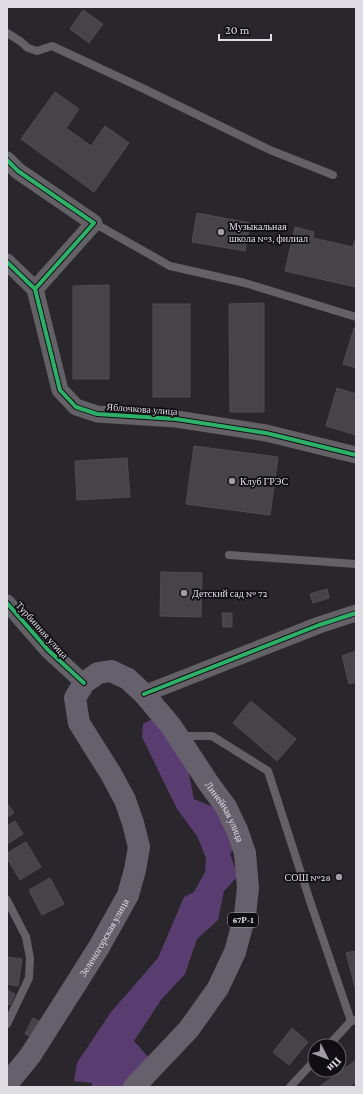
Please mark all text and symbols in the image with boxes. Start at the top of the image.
scale bar [219,16,271,42]
text: 20 m [225,23,250,37]
place label: Музыкальная школа №3, филиал [229,221,308,244]
marker: Музыкальная школа №3, филиал [216,227,226,237]
street label: Яблочкова улица [106,401,178,417]
marker: Клуб ГРЭС [227,476,237,486]
place label: Клуб ГРЭС [240,476,288,487]
marker: Детский сад № 72 [179,588,189,598]
place label: Детский сад № 72 [192,588,268,599]
street label: Турбинная улица [14,599,71,661]
street label: Линейная улица [203,779,246,844]
place label: СОШ №28 [285,872,331,883]
marker: СОШ №28 [334,872,344,882]
street label: Зеленогорская улица [77,896,131,978]
road number: 67Р-1 [228,913,258,927]
north arrow [307,1038,347,1078]
text: Пн [325,1055,344,1075]

